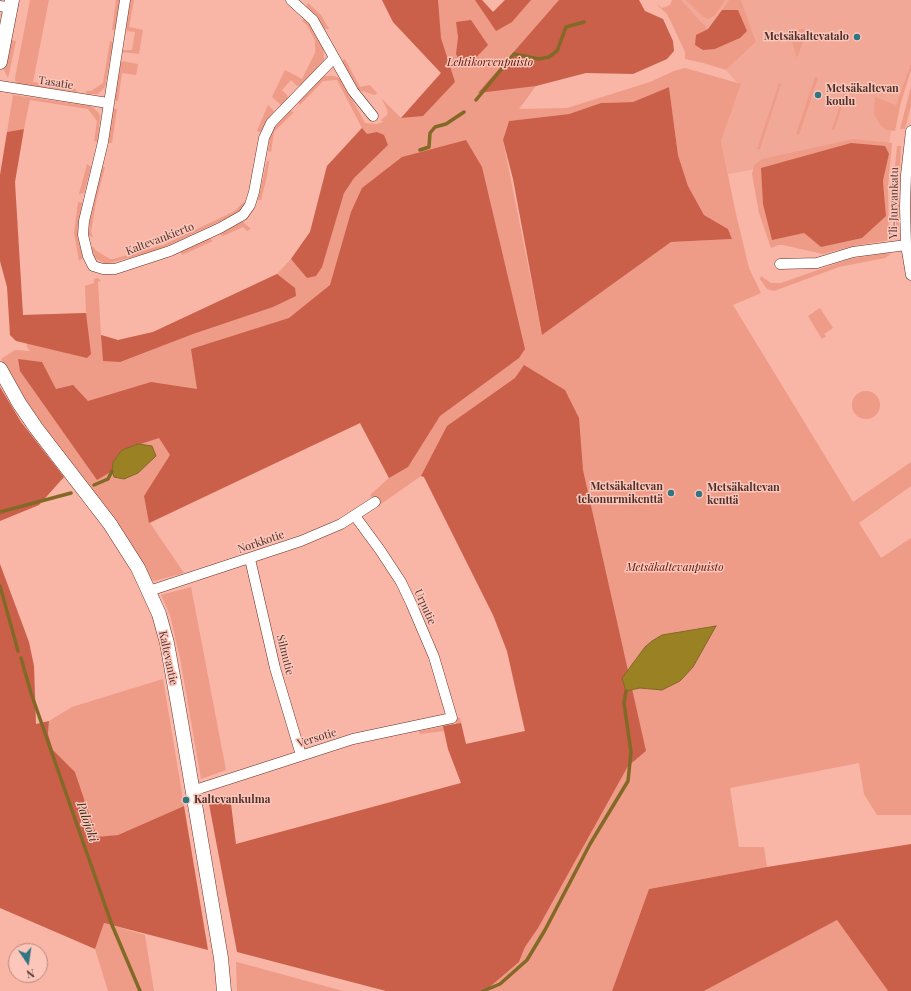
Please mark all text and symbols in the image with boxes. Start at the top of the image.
place label: Metsäkaltevatalo [764,30,849,44]
marker: Metsäkaltevatalo [852,32,862,42]
park label: Lehtikorvenpuisto [447,56,533,70]
street label: Tasatie [38,74,74,92]
place label: Metsäkaltevan koulu [826,82,899,108]
marker: Metsäkaltevan koulu [813,90,823,100]
street label: Yli-Jurvankatu [887,167,901,239]
street label: Kaltevankierto [124,220,196,258]
place label: Metsäkaltevan tekonurmikenttä [578,480,663,506]
place label: Metsäkaltevan kenttä [707,481,780,507]
marker: Metsäkaltevan tekonurmikenttä [666,488,676,498]
marker: Metsäkaltevan kenttä [694,489,704,499]
street label: Norkkotie [236,528,286,556]
park label: Metsäkaltevanpuisto [626,561,724,575]
street label: Urputie [411,587,439,627]
street label: Kaltevantie [156,630,180,686]
street label: Silmutie [274,633,296,677]
street label: Versotie [296,726,338,750]
place label: Kaltevankulma [194,793,270,807]
marker: Kaltevankulma [181,795,191,805]
water label: Palojoki [73,800,101,844]
north arrow [8,943,48,983]
text: N [25,966,36,982]

